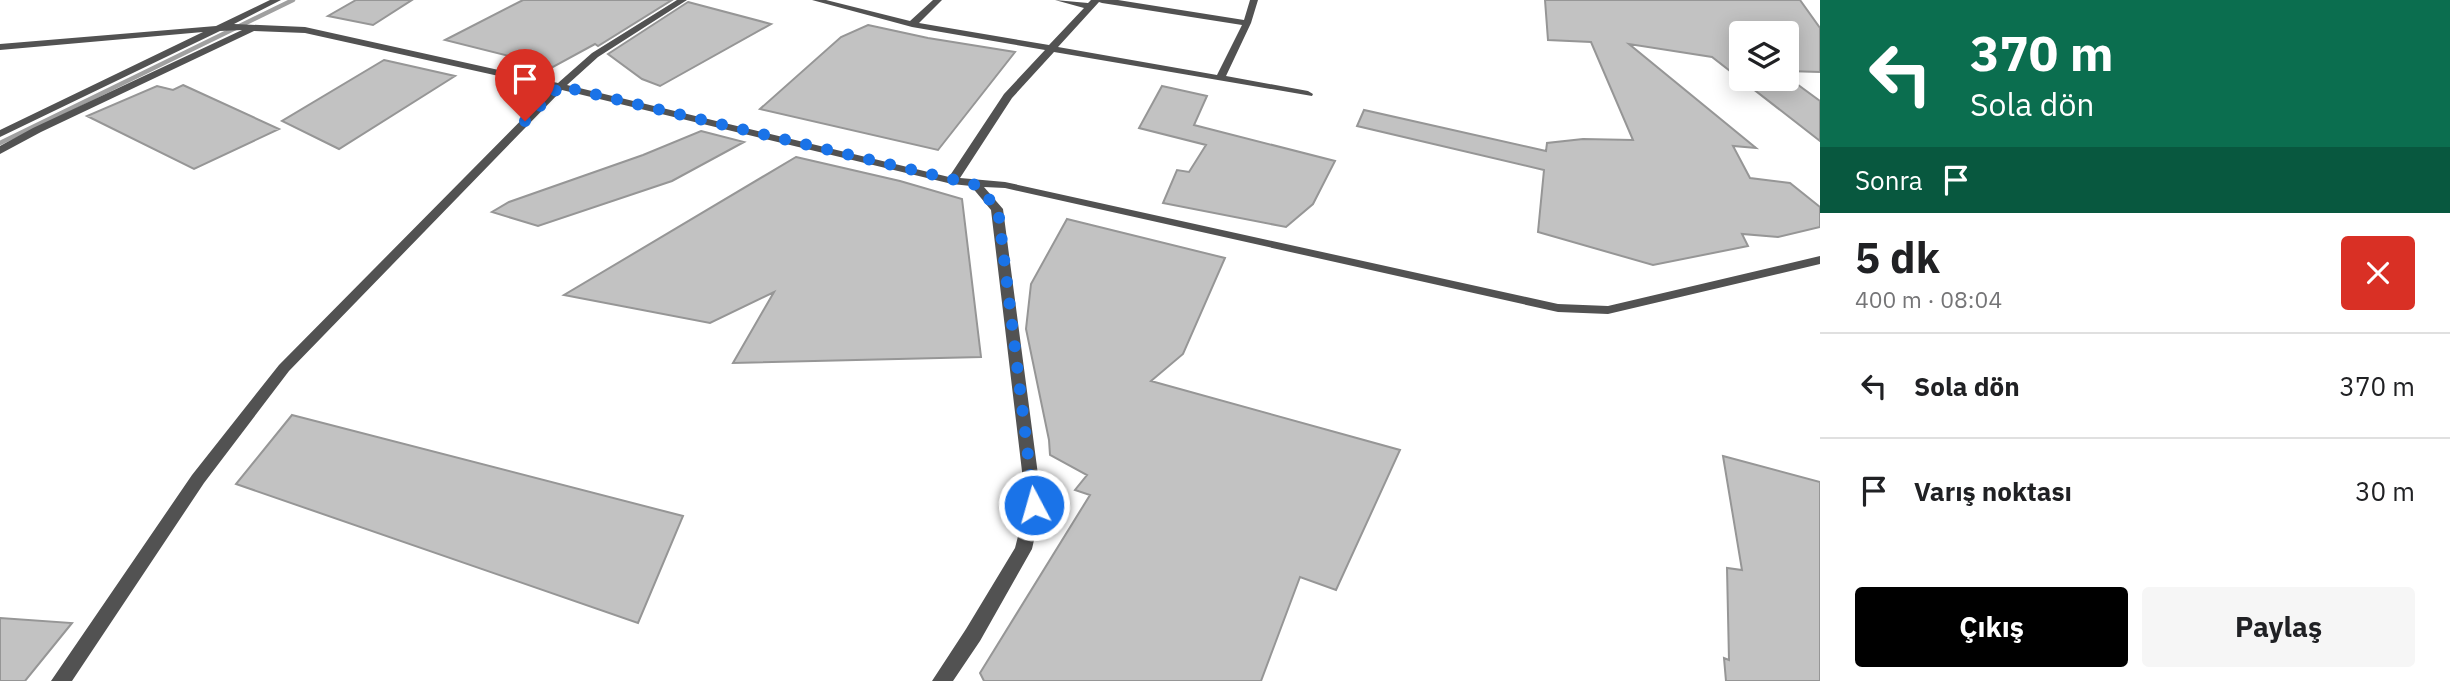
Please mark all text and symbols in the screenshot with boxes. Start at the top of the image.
map controls [1729,21,1799,91]
button: layers [1729,21,1799,91]
text: 370 m [1970,21,2114,84]
icon: left [1855,28,1946,119]
pin [495,49,555,121]
icon: arrive [506,60,544,98]
text: Sola dön [1970,83,2095,125]
icon: arrive [1937,161,1975,199]
text: Sonra [1855,163,1923,197]
text: 5 dk [1855,230,1940,285]
button: close [2341,236,2415,310]
text: 400 m · 08:04 [1855,284,2002,314]
icon: left [1855,367,1893,405]
text: Sola dön [1914,369,2020,403]
text: 370 m [2339,369,2415,403]
position arrow [997,468,1071,542]
icon: arrive [1855,472,1893,510]
text: Varış noktası [1914,474,2072,508]
text: 30 m [2355,474,2415,508]
button: Çıkış [1855,587,2128,667]
button: Paylaş [2142,587,2415,667]

